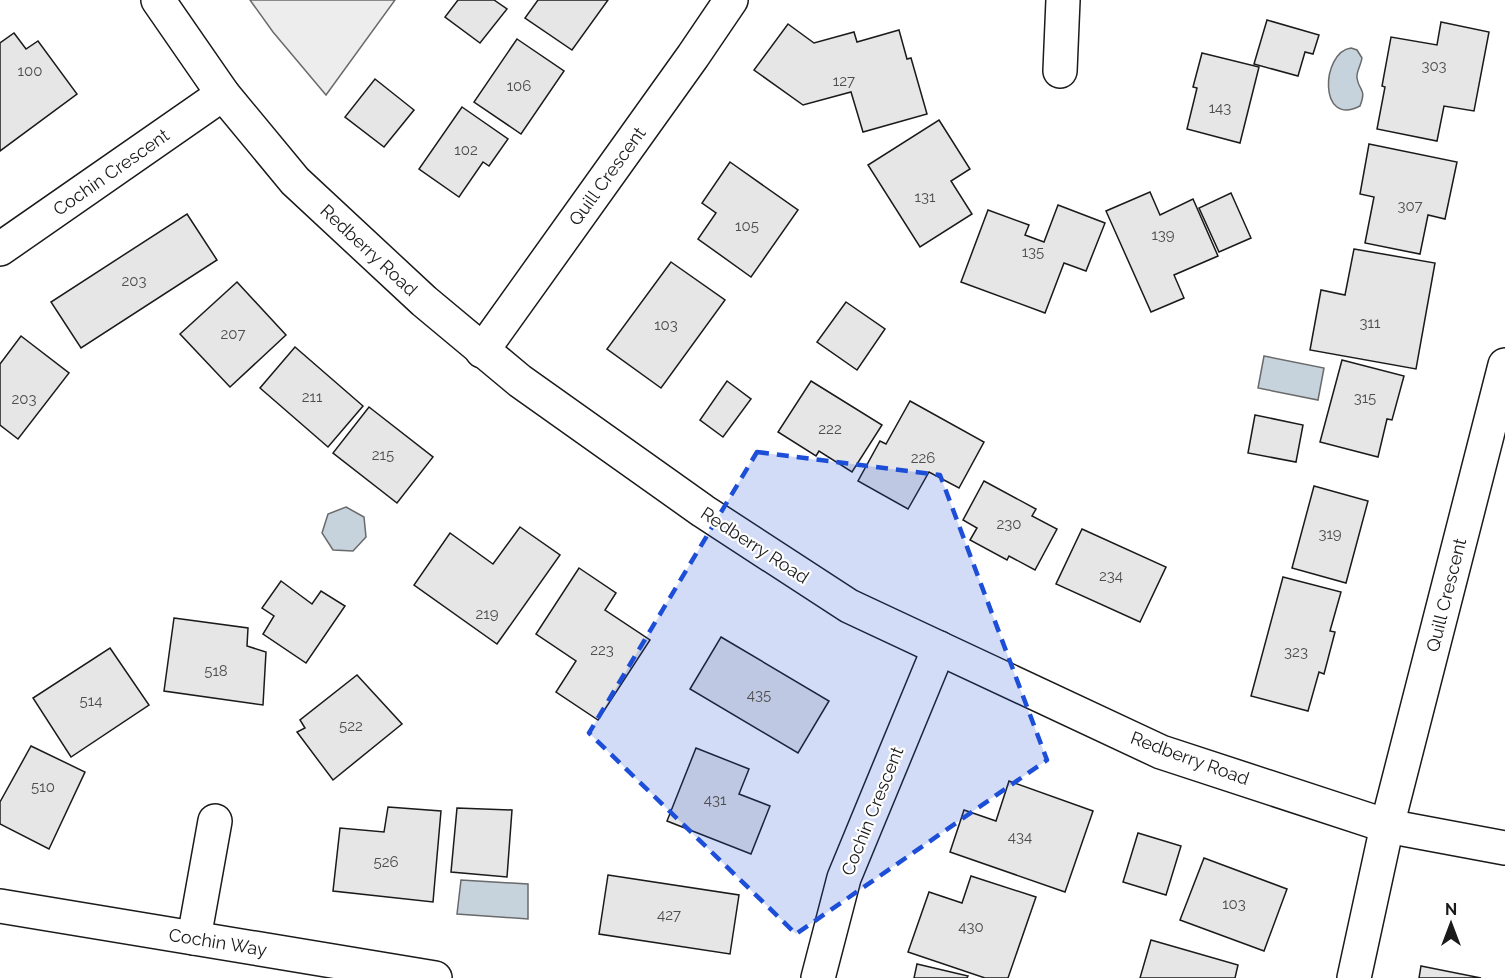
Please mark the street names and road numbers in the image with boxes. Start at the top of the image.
street label: Quill Crescent [564,123,650,229]
street label: Cochin Crescent [49,124,173,220]
street label: Redberry Road [316,200,422,300]
street label: Redberry Road [697,502,813,588]
street label: Quill Crescent [1422,536,1470,654]
street label: Redberry Road [1128,727,1252,789]
street label: Cochin Crescent [837,744,907,878]
street label: Cochin Way [167,924,269,960]

